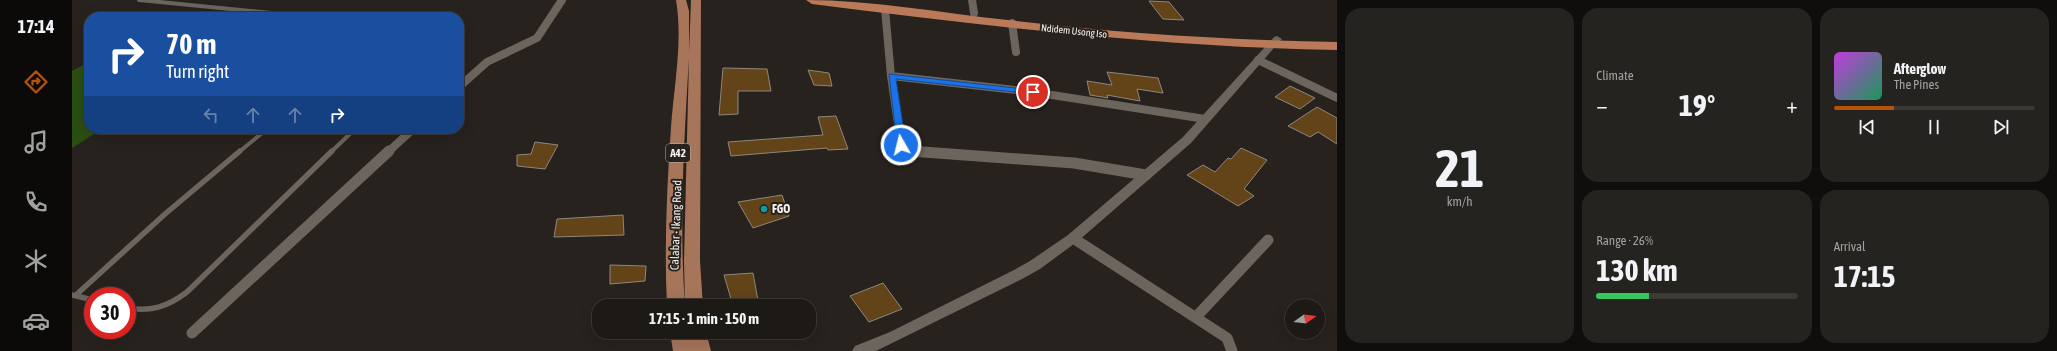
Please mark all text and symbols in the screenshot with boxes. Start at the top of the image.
text: 17:14 [17,16,55,37]
street label: Ndidem Usong Iso [1040,22,1108,40]
icon: right [100,28,152,80]
text: 70 m [166,28,216,60]
text: Afterglow [1894,60,1946,77]
text: Turn right [166,61,229,82]
icon: directions [22,68,50,96]
text: Climate [1596,68,1634,83]
pin [1016,75,1050,109]
text: The Pines [1894,77,1939,92]
icon: arrive [1022,81,1044,103]
text: 19° [1679,88,1715,122]
text: − [1596,92,1608,118]
text: + [1786,92,1798,118]
icon: left [200,104,222,126]
icon: ahead [242,104,264,126]
icon: ahead [284,104,306,126]
icon: right [326,104,348,126]
icon: previous [1856,116,1878,138]
icon: pause [1923,116,1945,138]
icon: next [1990,116,2012,138]
position arrow [880,124,922,166]
icon: music [22,128,50,156]
text: 21 [1435,138,1484,198]
road number: A42 [666,144,690,162]
street label: Calabar - Ikang Road [667,180,685,270]
icon: phone [22,188,50,216]
text: km/h [1447,194,1473,209]
place label: FGO [772,202,790,216]
marker: FGO [759,204,769,214]
text: Range · 26% [1596,233,1653,248]
text: Arrival [1834,239,1865,254]
icon: climate [22,247,50,275]
text: 130 km [1596,253,1678,287]
text: 17:15 [1834,259,1895,293]
speed limit sign: 30 [84,287,136,339]
north arrow [1285,299,1325,339]
map controls [1285,299,1325,339]
icon: car [22,307,50,335]
text: 17:15 · 1 min · 150 m [649,310,759,327]

